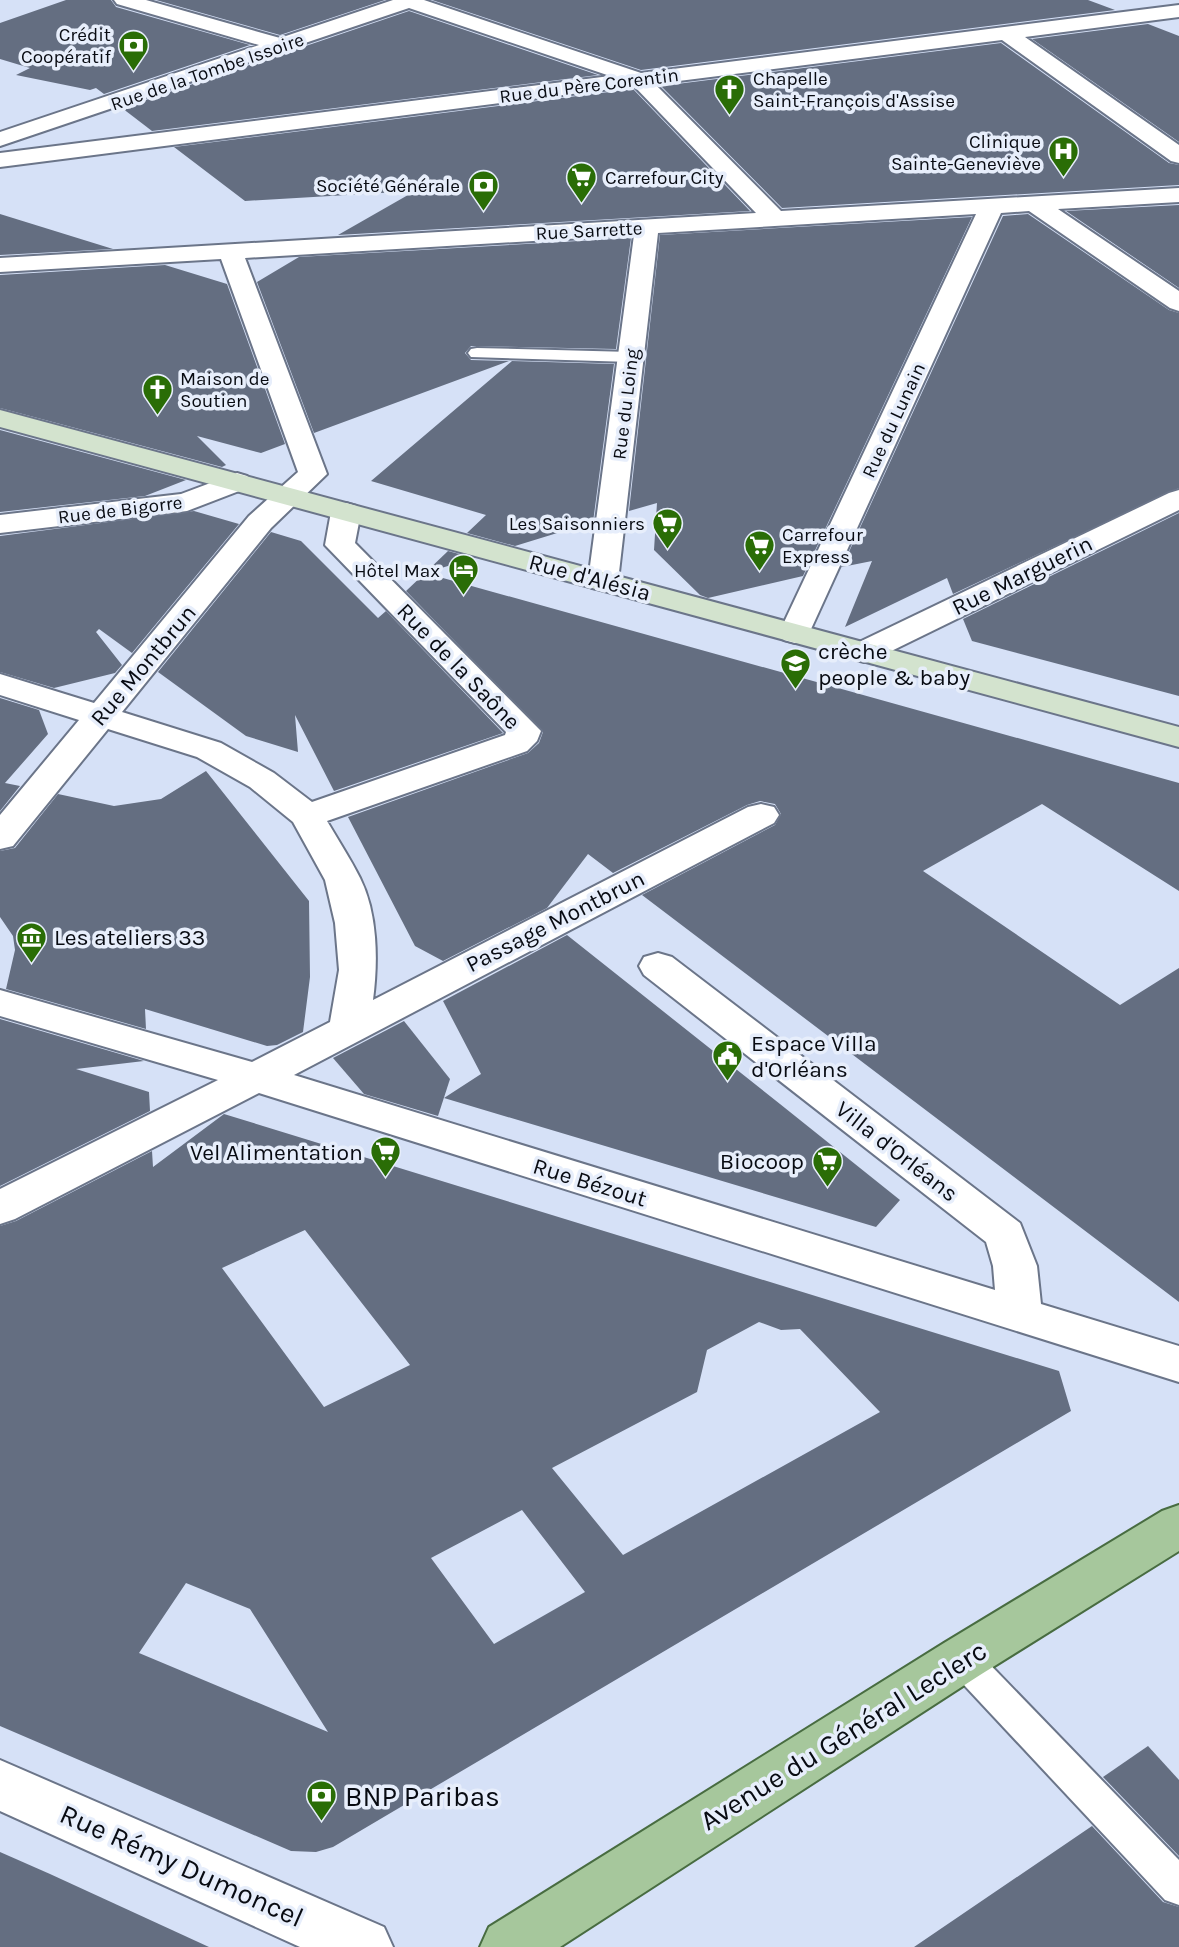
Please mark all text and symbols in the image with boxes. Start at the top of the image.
place label: Crédit Coopératif [21,24,111,68]
bank icon: Crédit Coopératif [117,28,151,72]
street label: Rue de la Tombe Issoire [108,29,307,115]
street label: Rue du Père Corentin [498,64,680,108]
place label: Chapelle Saint-François d'Assise [753,68,955,112]
church icon: Chapelle Saint-François d'Assise [713,72,747,116]
place label: Clinique Sainte-Geneviève [891,131,1041,175]
hospital icon: Clinique Sainte-Geneviève [1047,135,1081,179]
supermarket icon: Carrefour City [565,160,599,204]
place label: Carrefour City [605,167,724,189]
bank icon: Société Générale [466,168,500,212]
place label: Société Générale [316,175,460,197]
street label: Rue Sarrette [535,217,643,245]
street label: Rue du Loing [608,347,644,461]
street label: Rue du Lunain [858,360,930,481]
place label: Maison de Soutien [180,368,270,412]
church icon: Maison de Soutien [140,372,174,416]
street label: Rue de Bigorre [57,491,184,529]
supermarket icon: Les Saisonniers [651,506,685,550]
place label: Les Saisonniers [509,513,645,535]
place label: Carrefour Express [782,524,863,568]
supermarket icon: Carrefour Express [742,528,776,572]
street label: Rue Marguerin [947,530,1097,621]
street label: Rue d'Alésia [526,548,654,607]
hotel icon: Hôtel Max [446,553,480,597]
place label: Hôtel Max [354,560,440,582]
street label: Rue de la Saône [391,597,526,735]
street label: Rue Montbrun [85,599,202,731]
place label: crèche people & baby [818,638,970,691]
school or university icon: crèche people & baby [778,647,812,691]
street label: Passage Montbrun [461,865,649,978]
museum icon: Les ateliers 33 [14,920,48,964]
place label: Les ateliers 33 [54,924,205,951]
place label: Espace Villa d'Orléans [751,1030,877,1083]
public building icon: Espace Villa d'Orléans [711,1039,745,1083]
street label: Villa d'Orléans [830,1095,963,1207]
supermarket icon: Vel Alimentation [369,1135,403,1179]
place label: Vel Alimentation [190,1139,363,1166]
supermarket icon: Biocoop [810,1144,844,1188]
place label: Biocoop [720,1148,804,1175]
street label: Rue Bézout [530,1152,650,1213]
street label: Avenue du Général Leclerc [694,1634,993,1837]
bank icon: BNP Paribas [305,1779,339,1823]
place label: BNP Paribas [345,1780,500,1813]
street label: Rue Rémy Dumoncel [55,1797,309,1934]

